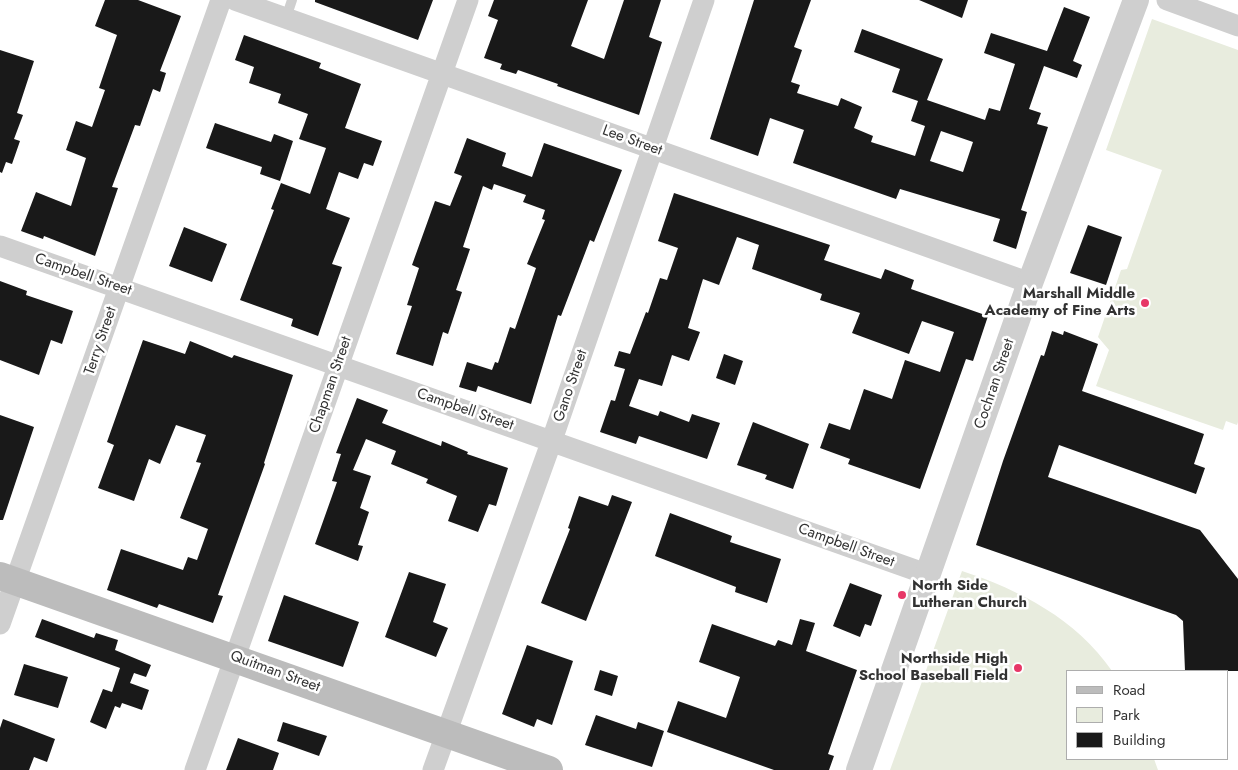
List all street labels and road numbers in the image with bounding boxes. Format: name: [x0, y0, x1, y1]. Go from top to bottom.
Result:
street label: Lee Street: [600, 122, 664, 160]
street label: Campbell Street: [32, 250, 134, 300]
street label: Terry Street: [81, 305, 121, 377]
street label: Chapman Street: [306, 334, 356, 436]
street label: Cochran Street: [971, 337, 1019, 431]
street label: Gano Street: [550, 348, 592, 424]
street label: Campbell Street: [414, 385, 516, 435]
street label: Campbell Street: [795, 520, 897, 572]
street label: Quitman Street: [228, 647, 322, 697]

